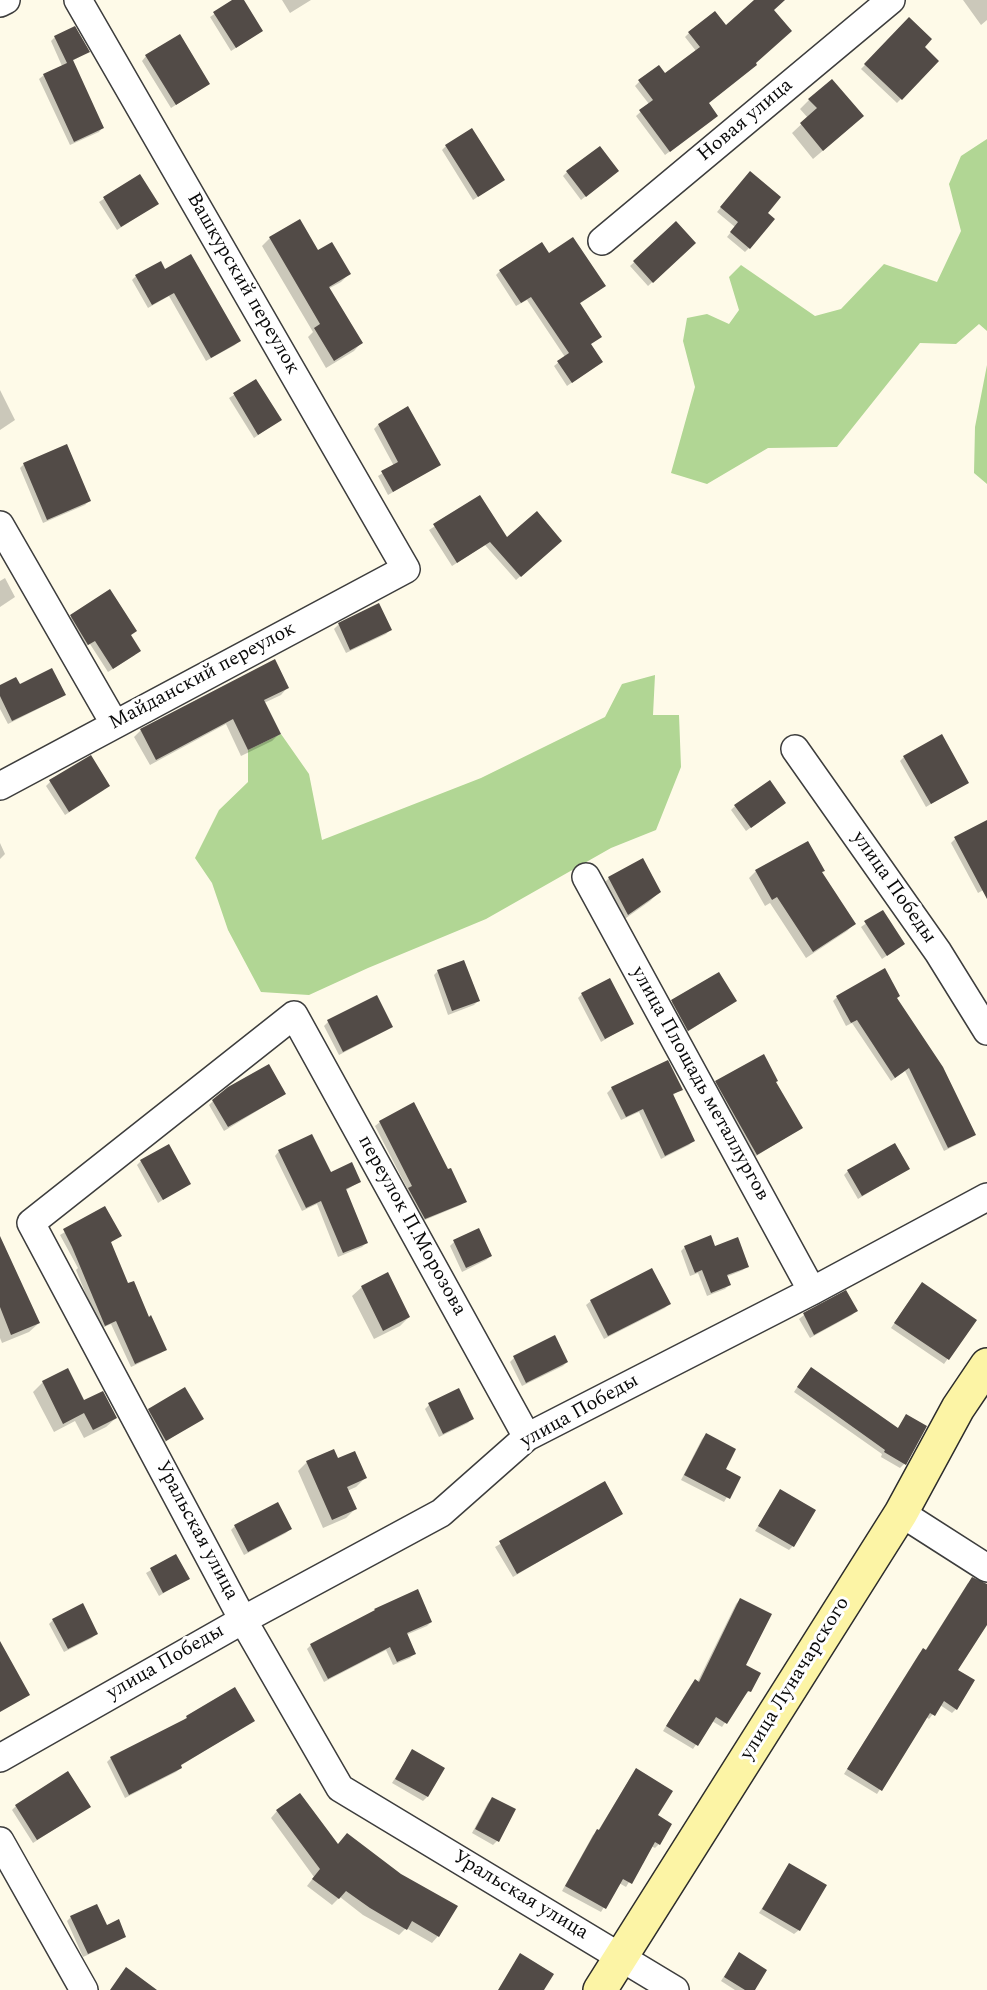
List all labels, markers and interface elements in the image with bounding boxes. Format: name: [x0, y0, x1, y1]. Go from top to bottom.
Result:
street label: Новая улица: [693, 74, 799, 168]
street label: Вашкурский переулок: [180, 189, 304, 379]
street label: Майданский переулок: [106, 618, 300, 736]
street label: улица Победы: [845, 827, 941, 949]
street label: улица Площадь металлургов: [625, 963, 773, 1205]
street label: переулок П.Морозова: [351, 1132, 471, 1320]
street label: улица Победы: [517, 1370, 643, 1454]
street label: Уральская улица: [149, 1457, 243, 1605]
street label: улица Луначарского: [736, 1593, 856, 1765]
street label: улица Победы: [103, 1620, 229, 1706]
street label: Уральская улица: [448, 1846, 592, 1946]

